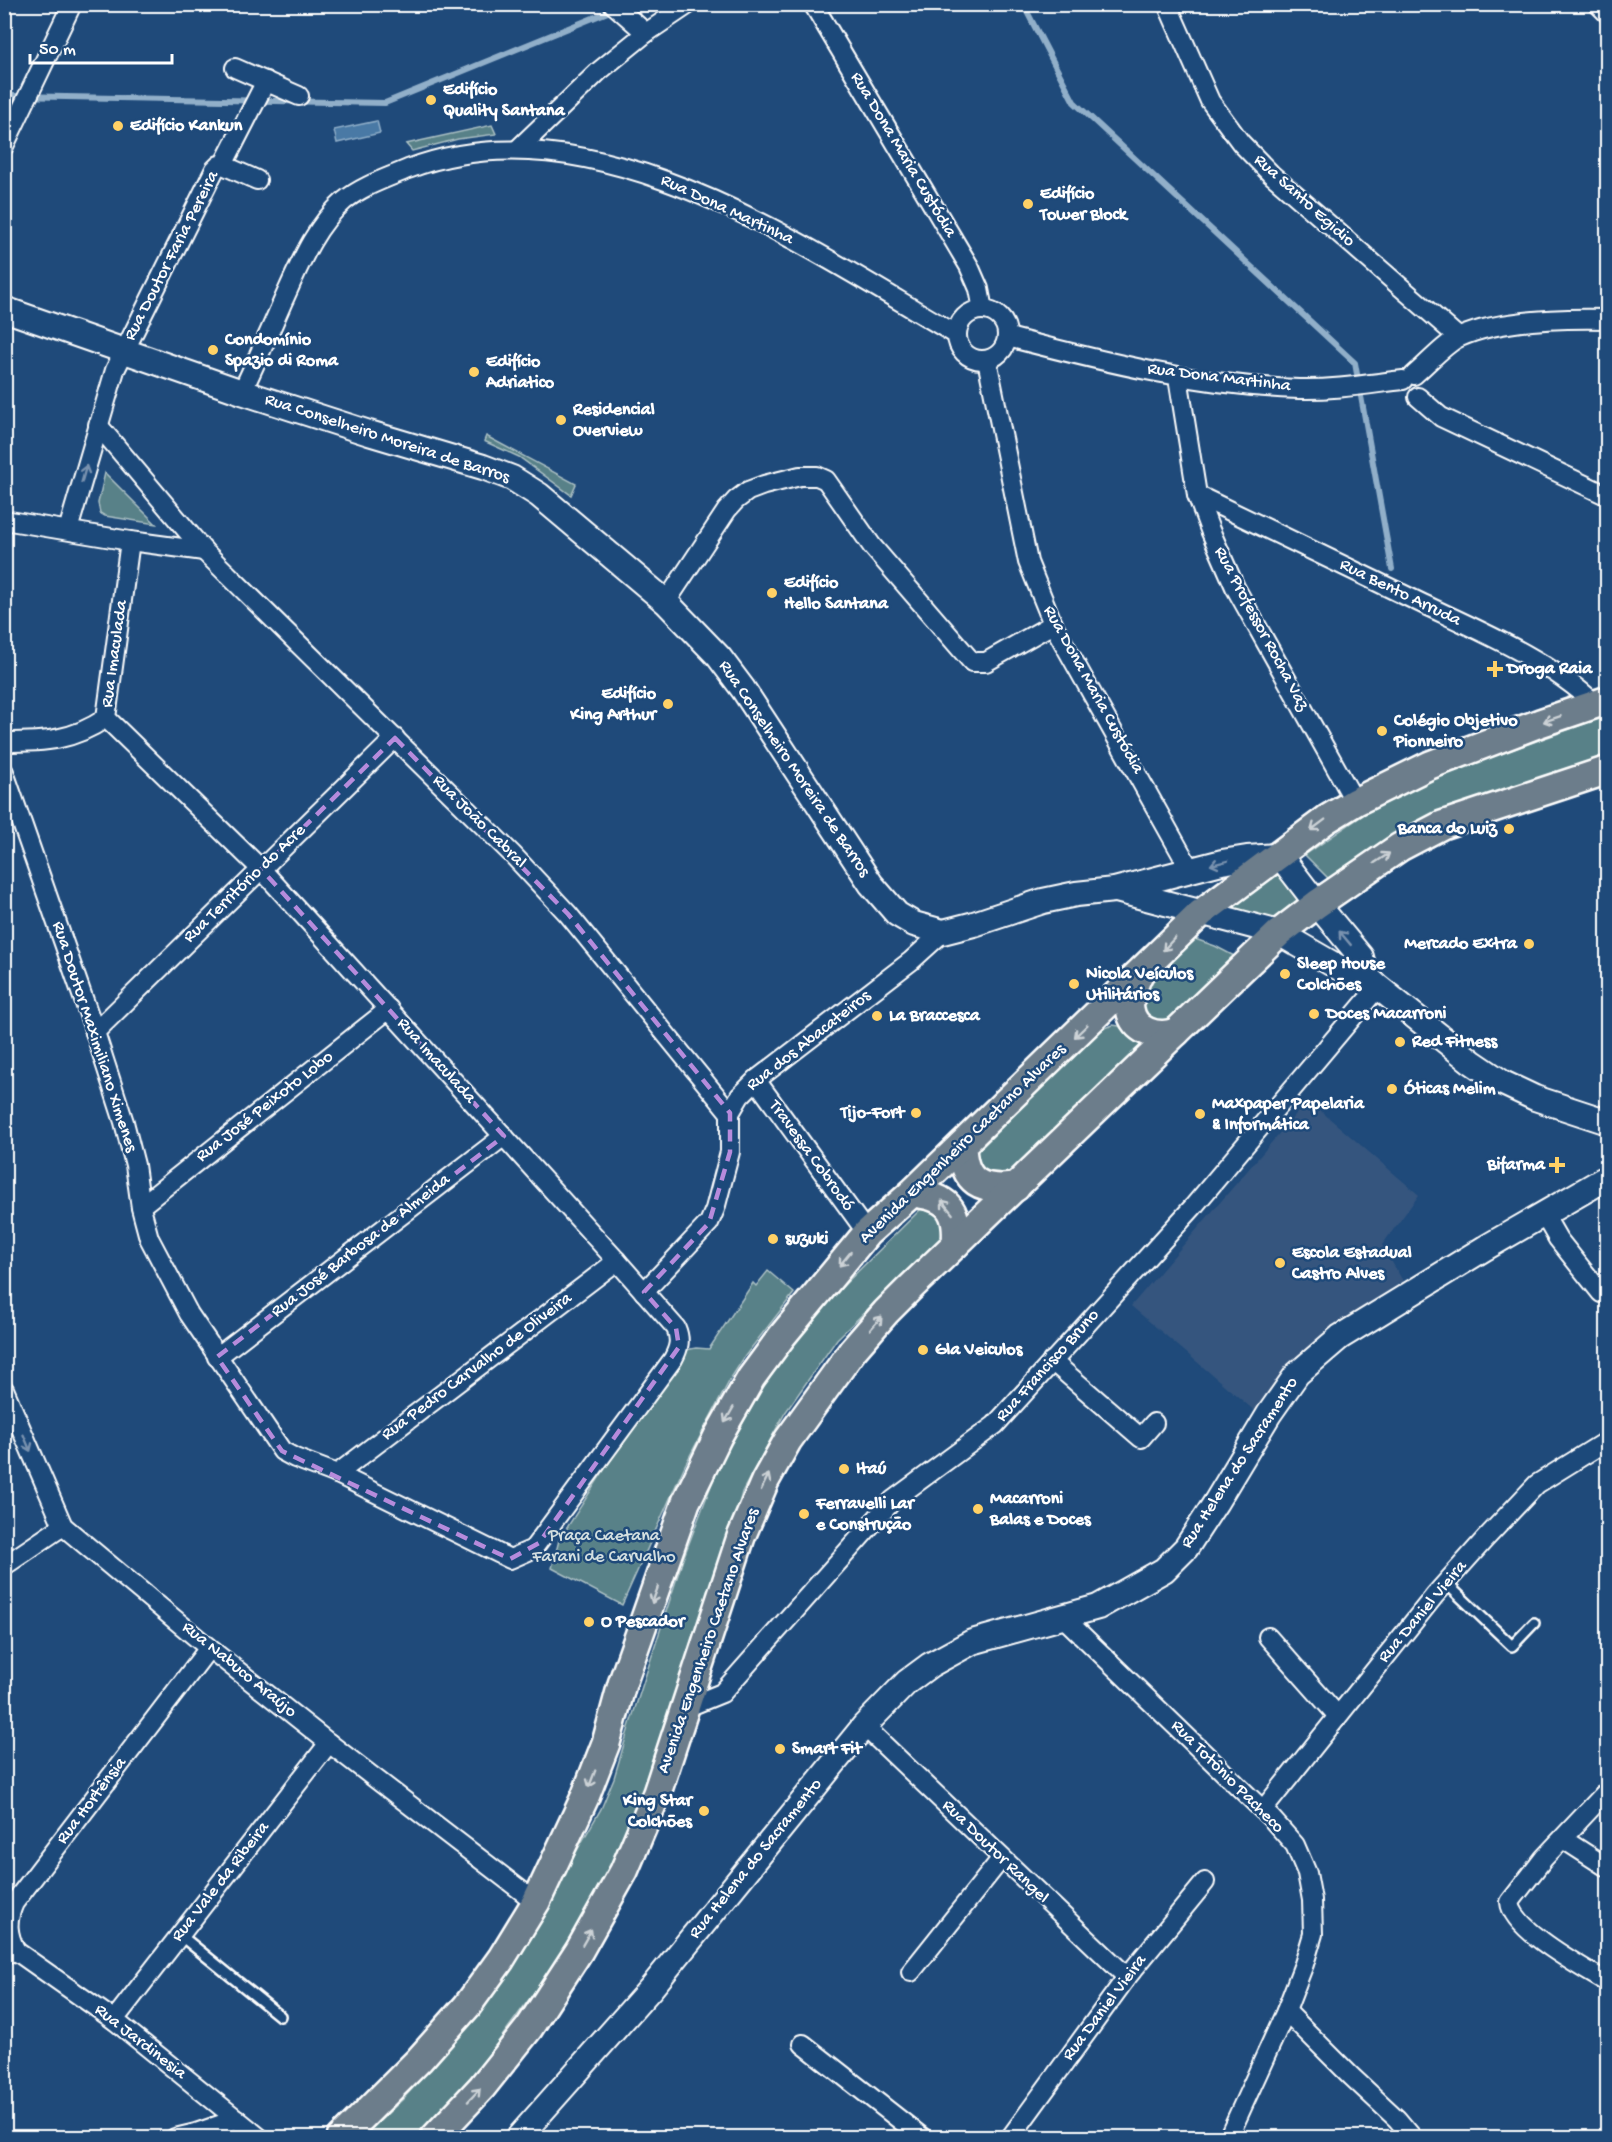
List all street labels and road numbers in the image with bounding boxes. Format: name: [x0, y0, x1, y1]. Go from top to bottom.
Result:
street label: Rua Dona Maria Custódia: [845, 69, 961, 242]
street label: Rua Santo Egidio: [1249, 150, 1359, 252]
street label: Rua Doutor Faria Pereira: [120, 167, 224, 344]
street label: Rua Dona Martinha: [657, 170, 798, 250]
street label: Rua Dona Martinha: [1146, 359, 1293, 397]
street label: Rua Conselheiro Moreira de Barros: [262, 389, 514, 489]
street label: Rua Professor Rocha Vaz: [1209, 543, 1314, 715]
street label: Rua Bento Arruda: [1336, 555, 1465, 632]
street label: Rua Imaculada: [97, 598, 133, 709]
street label: Rua Dona Maria Custódia: [1038, 602, 1148, 779]
street label: Rua Conselheiro Moreira de Barros: [714, 657, 875, 882]
street label: Rua João Cabral: [428, 771, 530, 873]
street label: Rua Território do Acre: [179, 820, 311, 948]
street label: Rua Doutor Maximiliano Ximenes: [47, 919, 142, 1156]
street label: Rua dos Abacateiros: [743, 985, 876, 1096]
street label: Rua Imaculada: [392, 1014, 481, 1109]
street label: Avenida Engenheiro Caetano Alvares: [855, 1039, 1072, 1249]
street label: Rua José Peixoto Lobo: [192, 1047, 338, 1167]
street label: Travessa Cobrodó: [763, 1096, 858, 1216]
street label: Rua José Barbosa de Almeida: [267, 1169, 456, 1323]
street label: Rua Pedro Carvalho de Oliveira: [377, 1288, 577, 1446]
street label: Rua Francisco Bruno: [992, 1305, 1104, 1427]
street label: Rua Helena do Sacramento: [1177, 1373, 1303, 1553]
street label: Avenida Engenheiro Caetano Alvares: [654, 1504, 765, 1776]
street label: Rua Daniel Vieira: [1374, 1556, 1473, 1668]
street label: Rua Nabuco Araújo: [177, 1617, 301, 1723]
street label: Rua Totônio Pacheco: [1166, 1716, 1288, 1838]
street label: Rua Hortênsia: [52, 1752, 132, 1849]
street label: Rua Helena do Sacramento: [685, 1775, 827, 1943]
street label: Rua Doutor Rangel: [937, 1796, 1053, 1908]
street label: Rua Vale da Ribeira: [168, 1817, 275, 1946]
street label: Rua Daniel Vieira: [1058, 1950, 1152, 2065]
street label: Rua Jardinesia: [90, 2000, 191, 2085]

